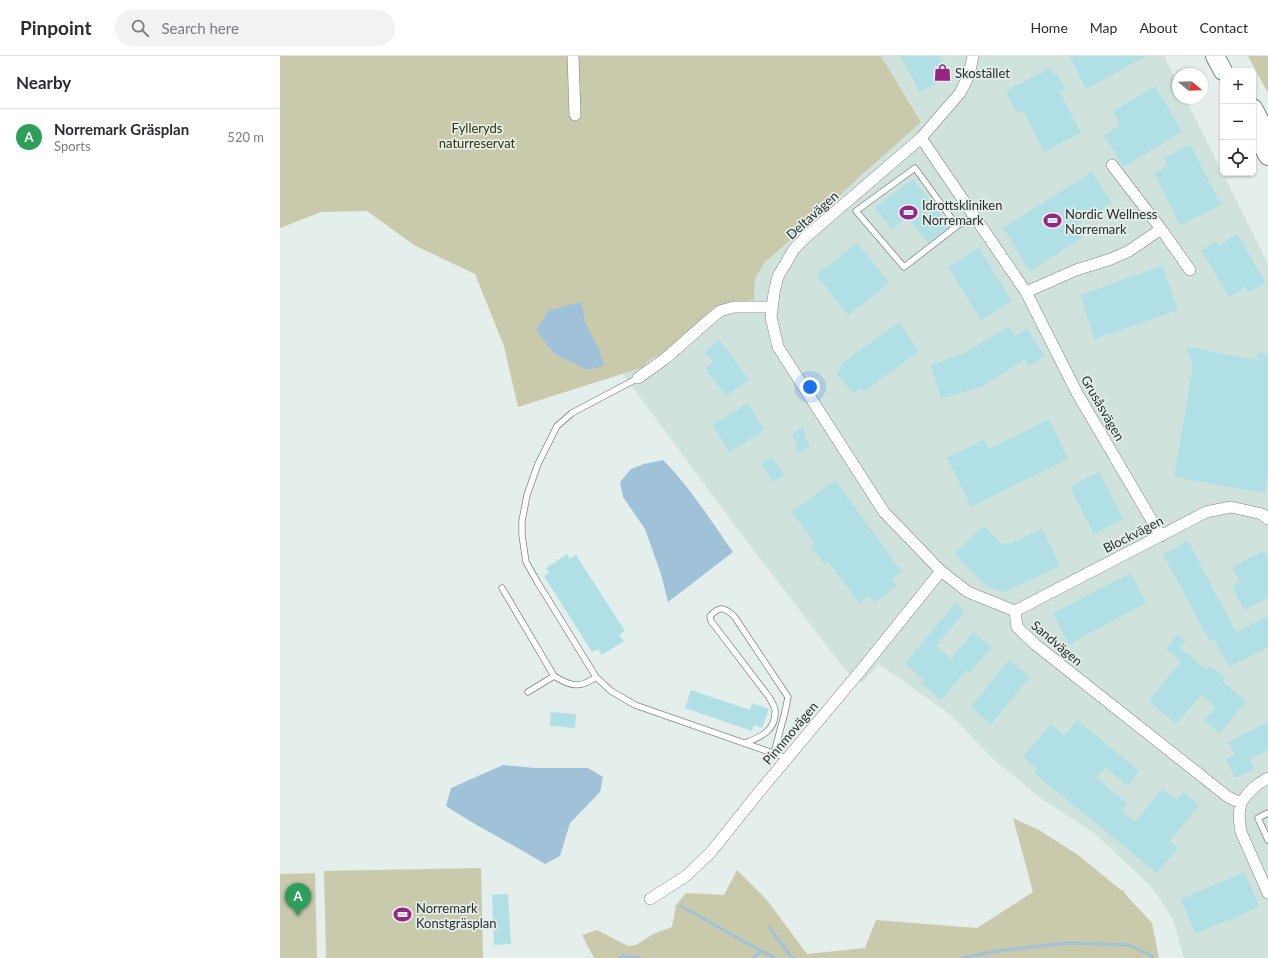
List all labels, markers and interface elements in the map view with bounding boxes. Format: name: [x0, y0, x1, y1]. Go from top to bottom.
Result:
search box: [115, 10, 395, 46]
text: Pinpoint: [20, 16, 91, 39]
icon: search: [129, 17, 151, 39]
text: Search here: [161, 19, 239, 37]
text: Home: [1030, 19, 1068, 36]
text: Map: [1090, 19, 1117, 36]
text: About: [1139, 19, 1177, 36]
text: Contact: [1199, 19, 1248, 36]
shop icon: Skostället: [932, 63, 952, 83]
place label: Skostället: [955, 65, 1010, 81]
north arrow: [1172, 68, 1208, 104]
map controls: [1220, 68, 1256, 176]
button: +: [1220, 68, 1256, 104]
text: Nearby: [16, 72, 71, 93]
button: −: [1220, 104, 1256, 140]
text: Norremark Gräsplan: [54, 120, 189, 138]
park label: Fylleryds naturreservat: [439, 120, 516, 151]
text: A: [24, 129, 34, 145]
text: 520 m: [227, 129, 264, 145]
text: Sports: [54, 138, 91, 154]
button: locate: [1220, 140, 1256, 176]
street label: Deltavägen: [783, 187, 841, 243]
place label: Idrottskliniken Norremark: [922, 197, 1002, 228]
sports icon: Idrottskliniken Norremark: [899, 202, 919, 222]
place label: Nordic Wellness Norremark: [1065, 206, 1158, 237]
sports icon: Nordic Wellness Norremark: [1042, 211, 1062, 231]
street label: Grusåsvägen: [1078, 372, 1128, 444]
your location: [800, 377, 820, 397]
street label: Blockvägen: [1100, 512, 1166, 556]
street label: Sandvägen: [1028, 617, 1086, 669]
street label: Pinnmovägen: [759, 698, 821, 768]
pin: A: [285, 883, 311, 916]
place label: Norremark Konstgräsplan: [416, 900, 497, 931]
sports icon: Norremark Konstgräsplan: [393, 905, 413, 925]

